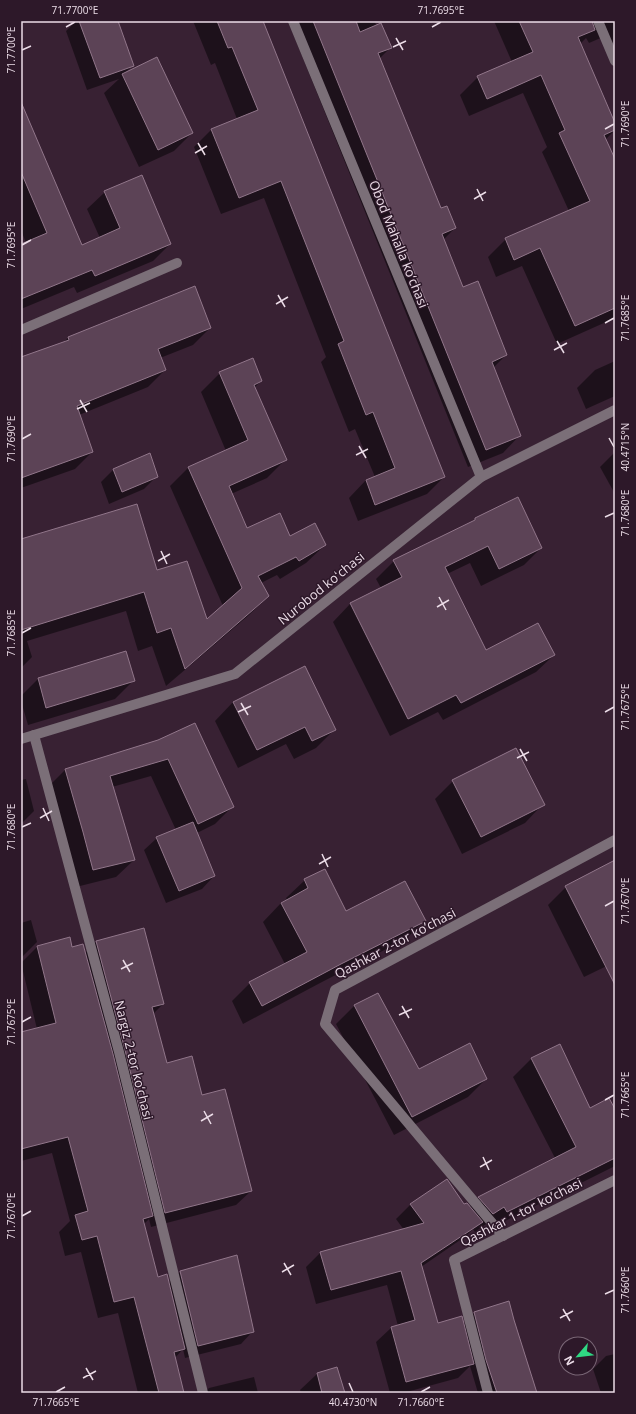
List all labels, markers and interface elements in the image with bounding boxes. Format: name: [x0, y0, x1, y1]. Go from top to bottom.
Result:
text: 71.7700°E: [52, 3, 98, 17]
text: 71.7695°E: [418, 3, 464, 17]
text: 71.7700°E: [4, 27, 18, 73]
text: 71.7690°E: [618, 101, 632, 147]
street label: Obod Mahalla ko‘chasi: [365, 177, 433, 311]
text: 71.7695°E: [4, 222, 18, 268]
text: 71.7685°E: [618, 295, 632, 341]
text: 71.7690°E: [4, 416, 18, 462]
text: 40.4715°N: [618, 423, 632, 471]
text: 71.7680°E: [618, 490, 632, 536]
street label: Nurobod koʻchasi: [274, 548, 368, 628]
text: 71.7685°E: [4, 610, 18, 656]
text: 71.7675°E: [618, 684, 632, 730]
text: 71.7680°E: [4, 804, 18, 850]
text: 71.7670°E: [618, 878, 632, 924]
street label: Qashkar 2-tor koʼchasi: [331, 903, 459, 983]
street label: Nargiz 2-tor ko‘chasi: [110, 998, 158, 1122]
text: 71.7675°E: [4, 999, 18, 1045]
text: 71.7665°E: [618, 1072, 632, 1118]
street label: Qashkar 1-tor koʼchasi: [457, 1173, 585, 1251]
text: 71.7670°E: [4, 1193, 18, 1239]
text: 71.7660°E: [618, 1267, 632, 1313]
north arrow: [558, 1336, 598, 1376]
text: N: [560, 1353, 577, 1368]
text: 71.7665°E: [33, 1395, 79, 1409]
text: 40.4730°N: [329, 1395, 377, 1409]
text: 71.7660°E: [398, 1395, 444, 1409]

